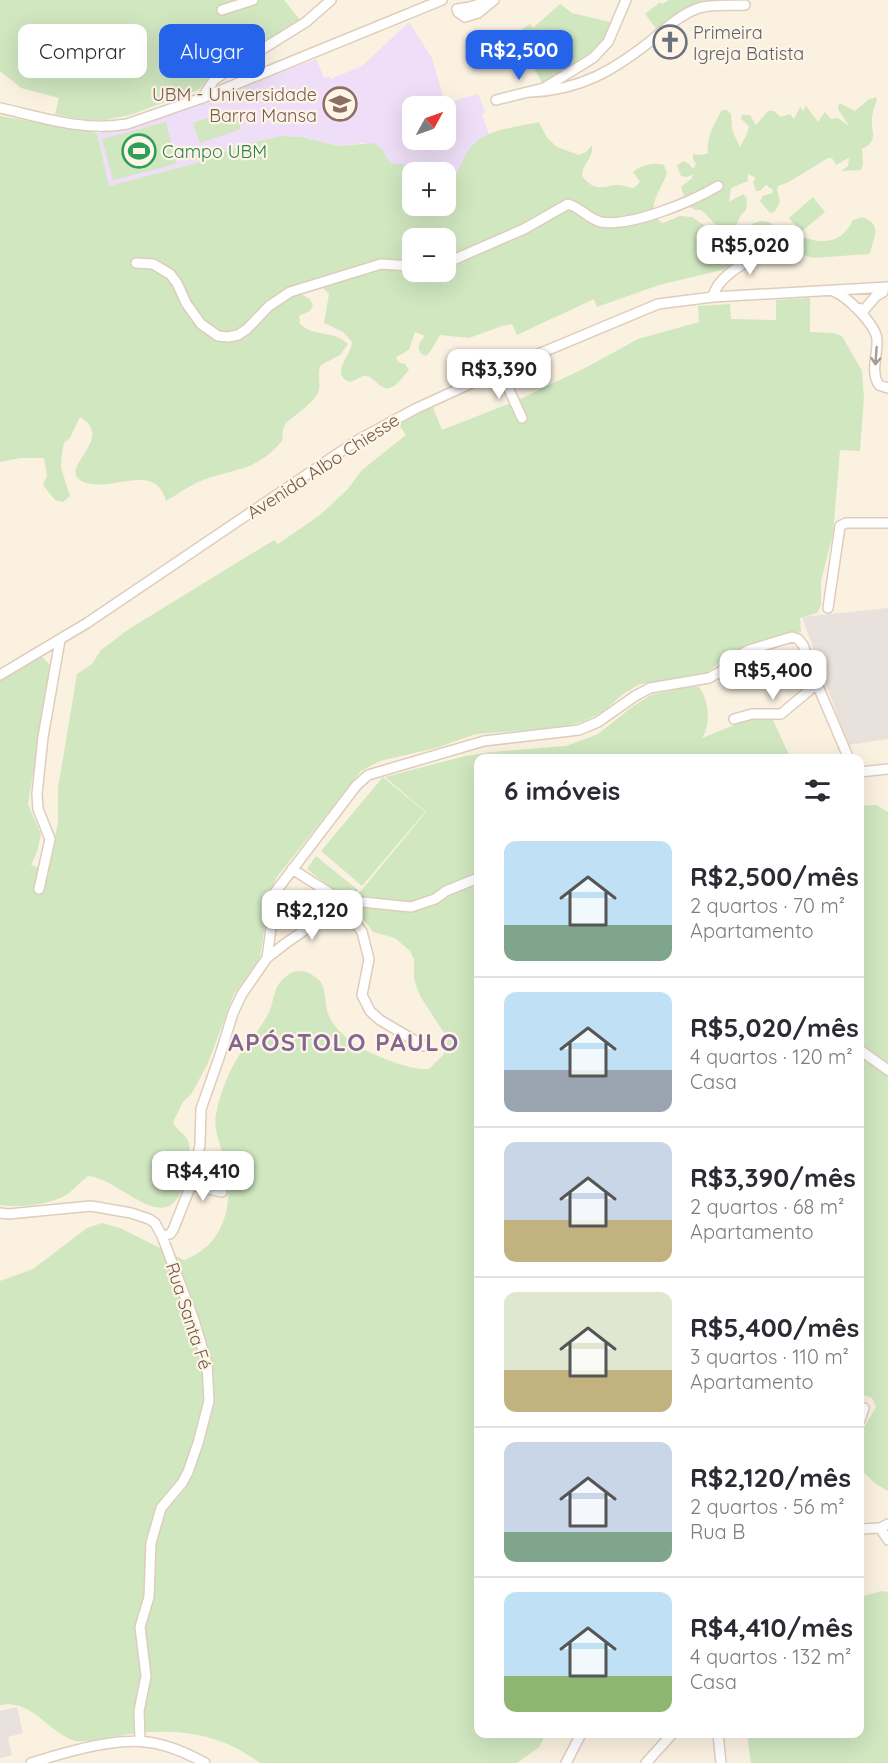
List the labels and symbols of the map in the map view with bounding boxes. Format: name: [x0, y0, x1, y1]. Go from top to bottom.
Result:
place label: Primeira Igreja Batista: [693, 21, 804, 65]
church icon: Primeira Igreja Batista: [652, 24, 688, 60]
pin: R$2,500: [464, 30, 574, 81]
place label: UBM - Universidade Barra Mansa: [152, 83, 317, 127]
school or university icon: UBM - Universidade Barra Mansa: [322, 86, 358, 122]
north arrow: [402, 96, 456, 150]
sports icon: Campo UBM: [121, 133, 157, 169]
place label: Campo UBM: [162, 140, 267, 163]
pin: R$5,020: [695, 225, 805, 276]
one-way arrow: [870, 345, 881, 365]
pin: R$3,390: [444, 349, 554, 400]
street label: Avenida Albo Chiesse: [242, 408, 404, 524]
pin: R$5,400: [718, 650, 828, 701]
pin: R$2,120: [257, 890, 367, 941]
district label: APÓSTOLO PAULO: [228, 1027, 460, 1057]
pin: R$4,410: [148, 1151, 258, 1202]
street label: Rua Santa Fé: [161, 1259, 217, 1373]

